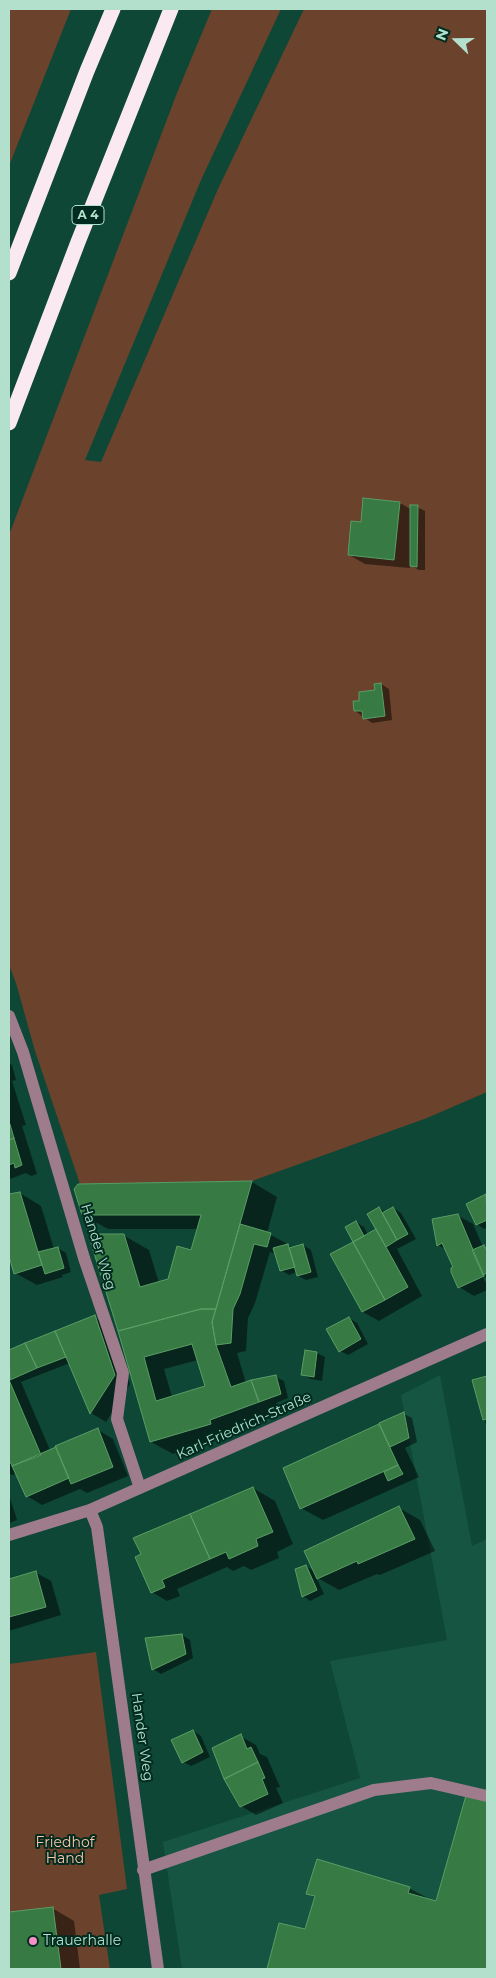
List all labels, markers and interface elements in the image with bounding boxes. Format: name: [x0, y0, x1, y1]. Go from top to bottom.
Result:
north arrow: [431, 15, 481, 65]
text: N: [432, 26, 453, 43]
road number: A 4: [72, 206, 104, 224]
street label: Hander Weg: [77, 1202, 119, 1292]
street label: Karl-Friedrich-Straße: [174, 1389, 314, 1463]
street label: Hander Weg: [127, 1692, 157, 1782]
park label: Friedhof Hand: [36, 1835, 94, 1868]
place label: Trauerhalle: [43, 1933, 121, 1949]
marker: Trauerhalle: [27, 1935, 39, 1947]

